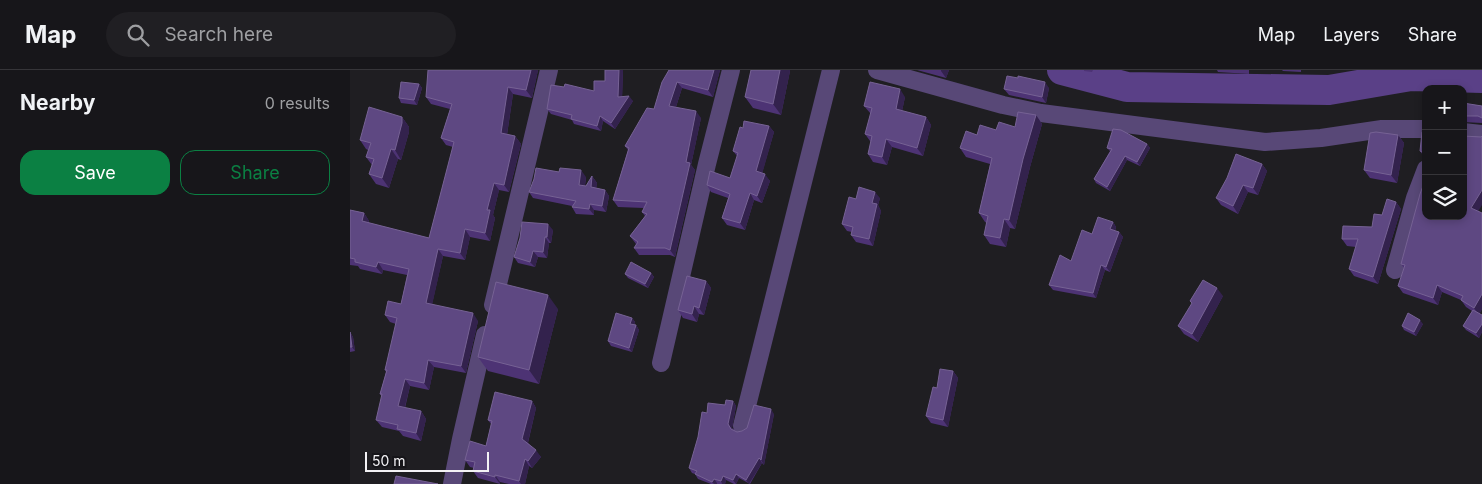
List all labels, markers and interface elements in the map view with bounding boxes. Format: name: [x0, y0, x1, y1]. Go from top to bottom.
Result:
search box: [106, 12, 456, 57]
text: Map: [25, 20, 76, 49]
icon: search: [124, 21, 152, 49]
text: Search here: [164, 23, 273, 46]
text: Map: [1258, 24, 1295, 45]
text: Layers: [1323, 24, 1380, 45]
text: Share: [1408, 24, 1457, 45]
map controls: [1422, 85, 1467, 220]
button: +: [1422, 85, 1467, 130]
text: Nearby: [20, 90, 95, 115]
text: 0 results: [265, 93, 330, 113]
button: −: [1422, 130, 1467, 175]
button: Save: [20, 150, 170, 195]
button: Share: [180, 150, 330, 195]
button: layers: [1422, 175, 1467, 220]
scale bar: [365, 449, 489, 472]
text: 50 m: [372, 452, 406, 469]

